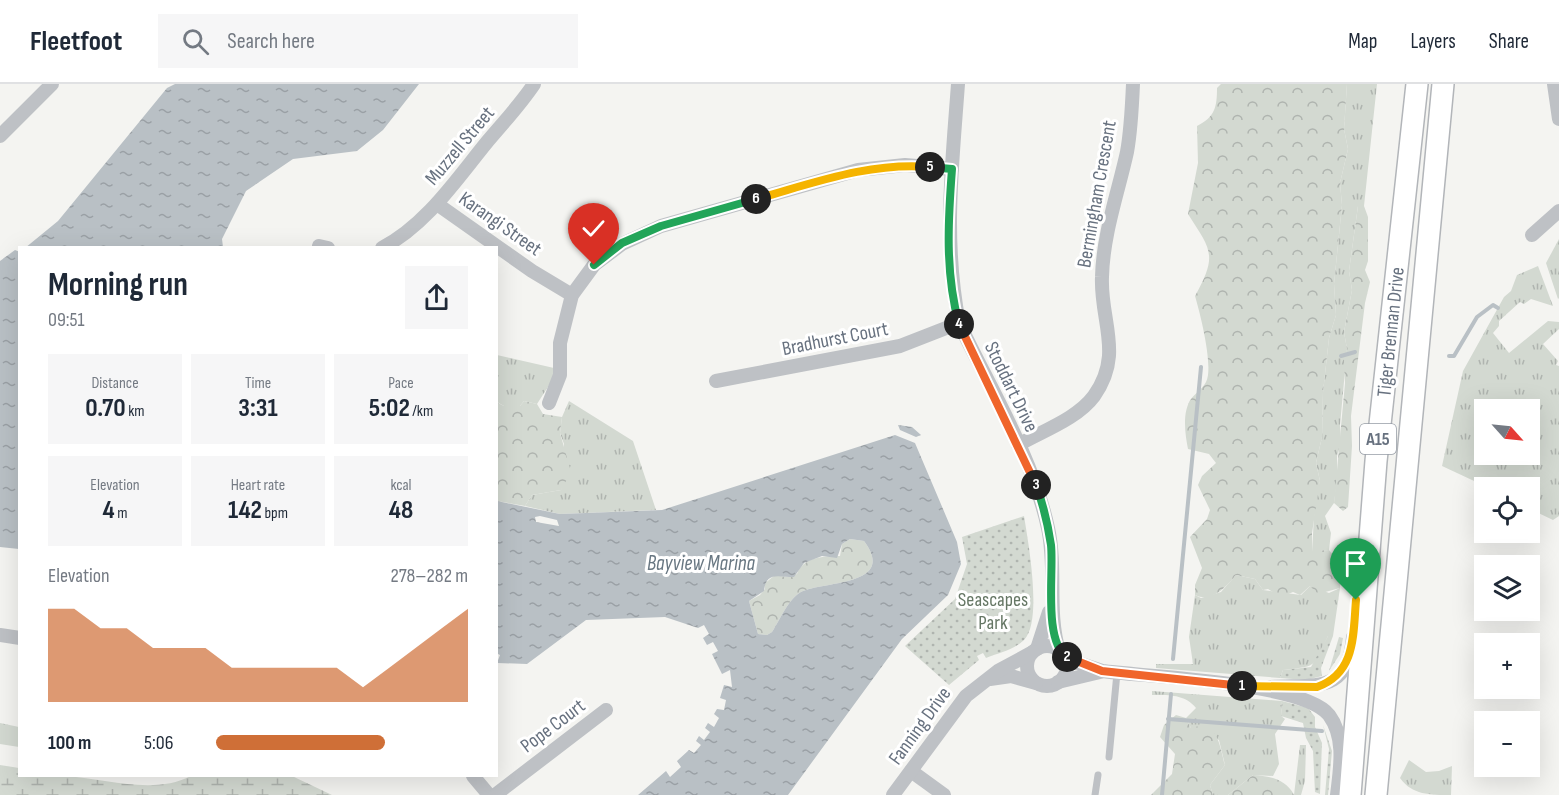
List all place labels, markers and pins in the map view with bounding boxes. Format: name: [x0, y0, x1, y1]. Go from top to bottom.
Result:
pin: 5: [915, 152, 945, 182]
pin: 6: [741, 184, 771, 214]
pin: [568, 203, 619, 265]
pin: 4: [944, 309, 974, 339]
pin: 3: [1021, 470, 1051, 500]
pin: [1330, 538, 1381, 600]
pin: 2: [1052, 642, 1082, 672]
pin: 1: [1227, 671, 1257, 701]

